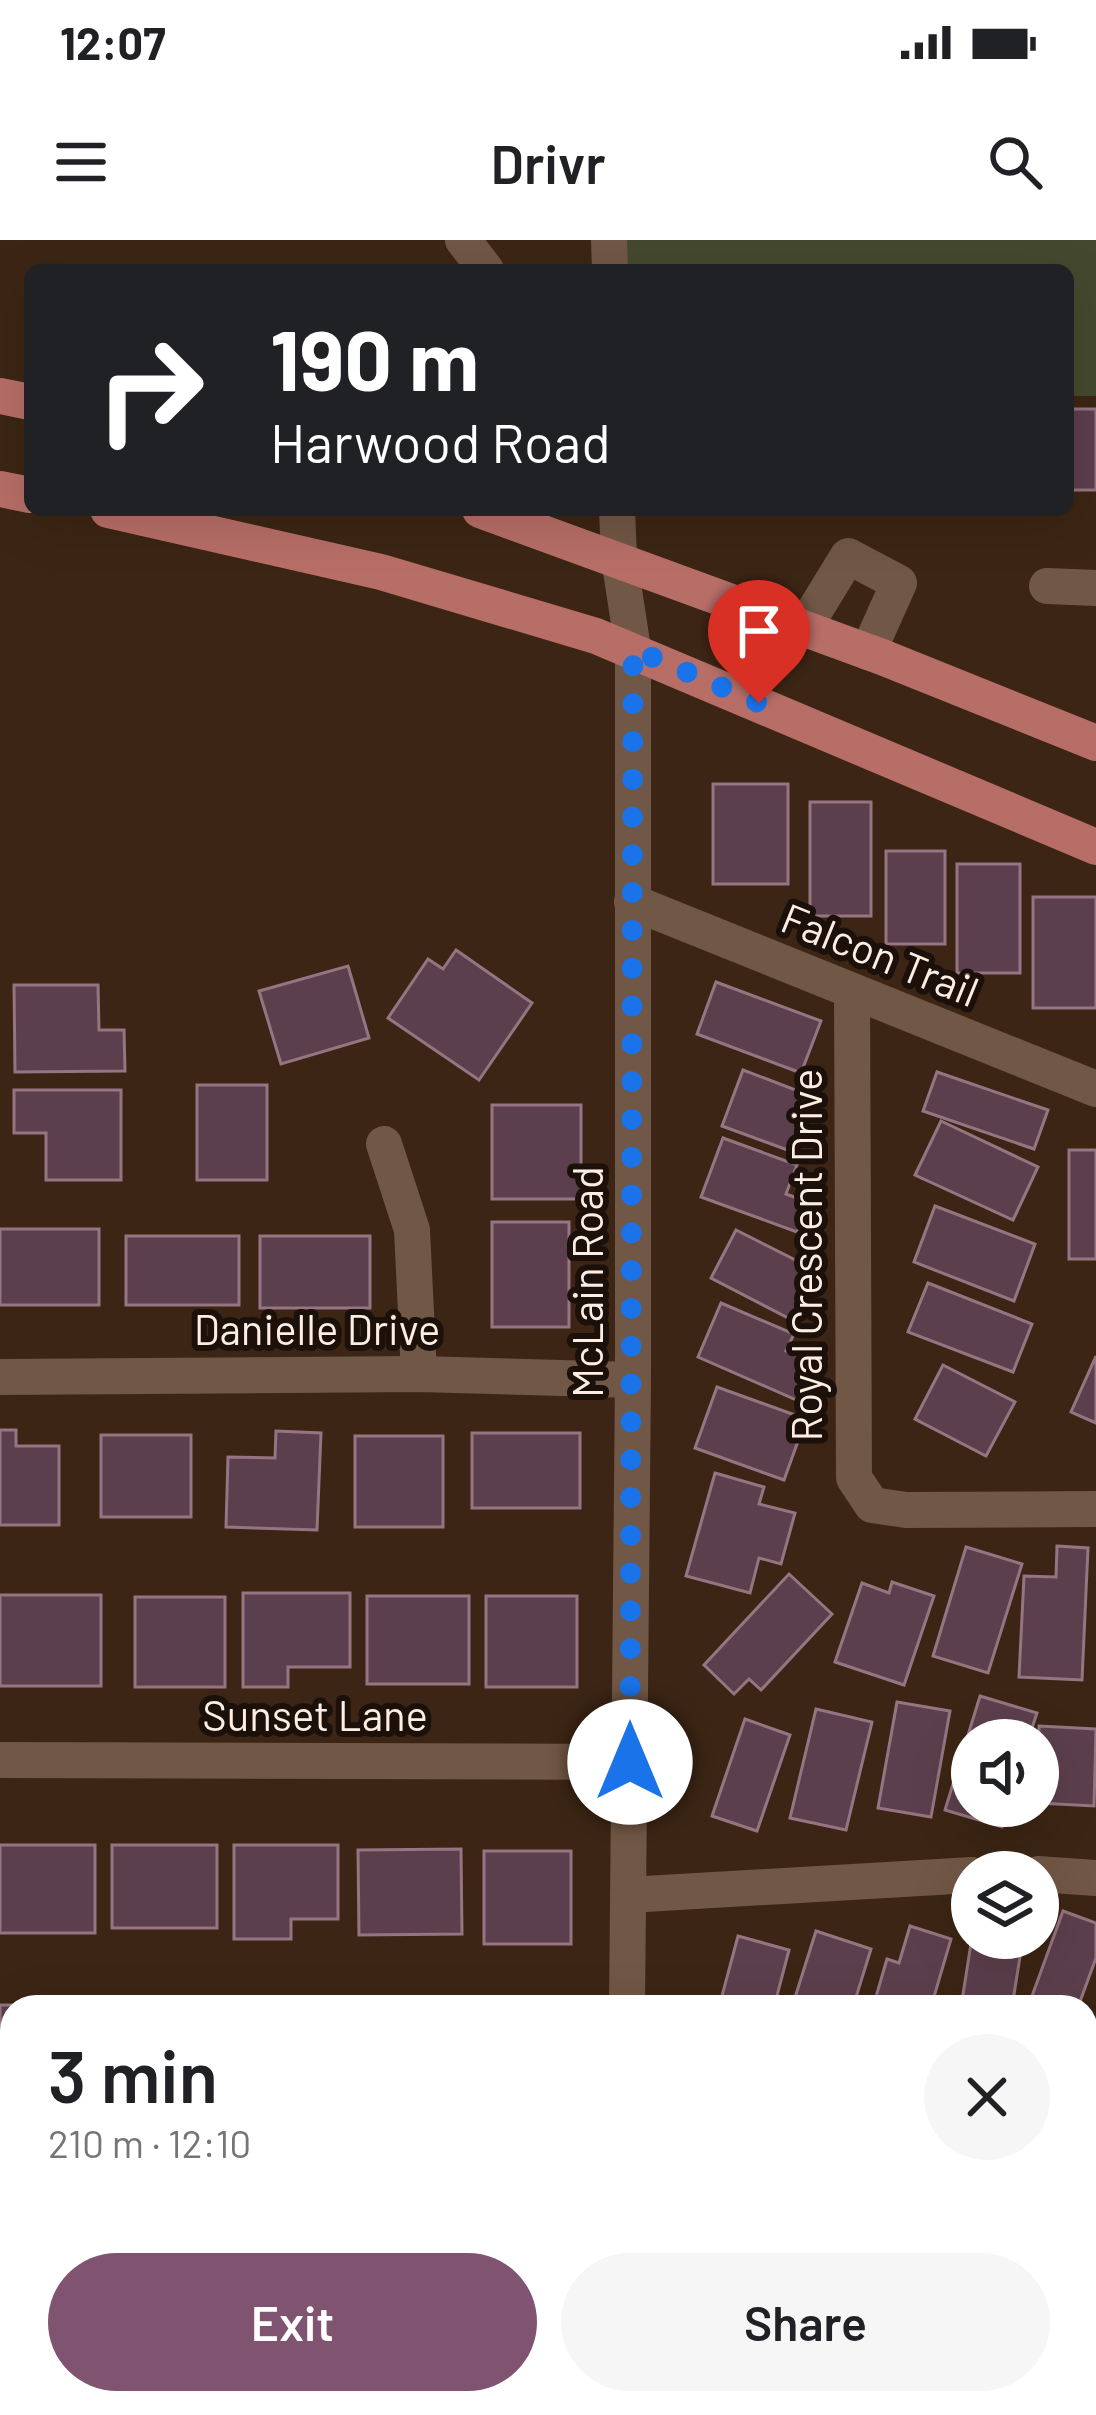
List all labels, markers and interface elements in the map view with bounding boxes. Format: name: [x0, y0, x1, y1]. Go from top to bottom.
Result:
text: 12:07: [60, 15, 165, 69]
icon: menu: [48, 129, 114, 195]
icon: search: [982, 129, 1048, 195]
text: Drivr: [491, 130, 605, 195]
text: 190 m: [270, 307, 479, 408]
icon: right: [72, 312, 228, 468]
text: Harwood Road: [270, 409, 611, 474]
pin: [708, 580, 810, 703]
icon: arrive: [726, 598, 792, 664]
street label: Falcon Trail: [775, 891, 987, 1015]
street label: Royal Crescent Drive: [780, 1069, 831, 1441]
street label: McLain Road: [561, 1166, 611, 1398]
street label: Danielle Drive: [194, 1303, 440, 1353]
street label: Sunset Lane: [202, 1689, 428, 1739]
position arrow: [567, 1699, 693, 1825]
map controls: [951, 1719, 1059, 1959]
button: sound: [951, 1719, 1059, 1827]
button: layers: [951, 1851, 1059, 1959]
text: 3 min: [48, 2031, 218, 2117]
button: close: [924, 2034, 1050, 2160]
text: 210 m · 12:10: [48, 2119, 251, 2166]
button: Exit: [48, 2253, 537, 2391]
button: Share: [561, 2253, 1050, 2391]

